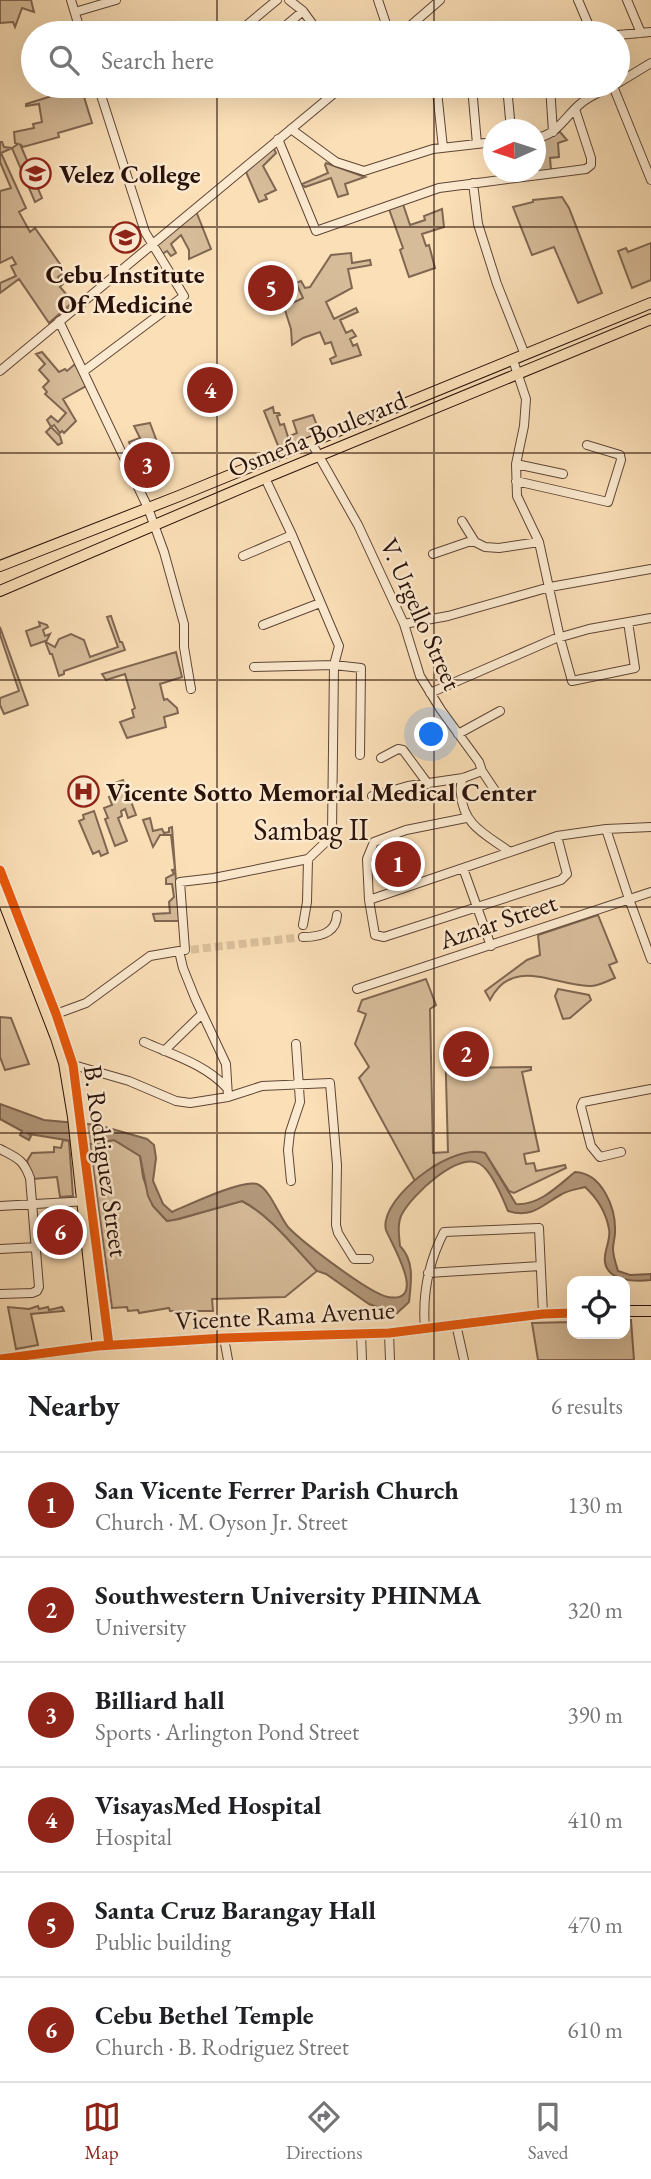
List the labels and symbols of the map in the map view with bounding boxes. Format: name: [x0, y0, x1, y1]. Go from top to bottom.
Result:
north arrow: [483, 119, 546, 182]
school or university icon: Velez College: [19, 157, 53, 191]
place label: Velez College: [59, 157, 201, 191]
school or university icon: Cebu Institute Of Medicine: [108, 221, 142, 255]
place label: Cebu Institute Of Medicine: [45, 257, 205, 321]
pin: 5: [248, 262, 294, 314]
pin: 4: [187, 364, 233, 416]
street label: Osmeña Boulevard: [223, 382, 412, 485]
pin: 3: [124, 439, 170, 491]
street label: V. Urgello Street: [372, 533, 470, 695]
your location: [414, 717, 448, 751]
hospital icon: Vicente Sotto Memorial Medical Center: [66, 775, 100, 809]
place label: Vicente Sotto Memorial Medical Center: [106, 775, 537, 809]
district label: Sambag Ⅱ: [254, 810, 369, 849]
pin: 1: [375, 838, 421, 890]
street label: Aznar Street: [434, 885, 561, 957]
pin: 2: [443, 1028, 489, 1080]
street label: B. Rodriguez Street: [76, 1063, 136, 1259]
pin: 6: [37, 1206, 83, 1258]
street label: Vicente Rama Avenue: [174, 1292, 396, 1338]

